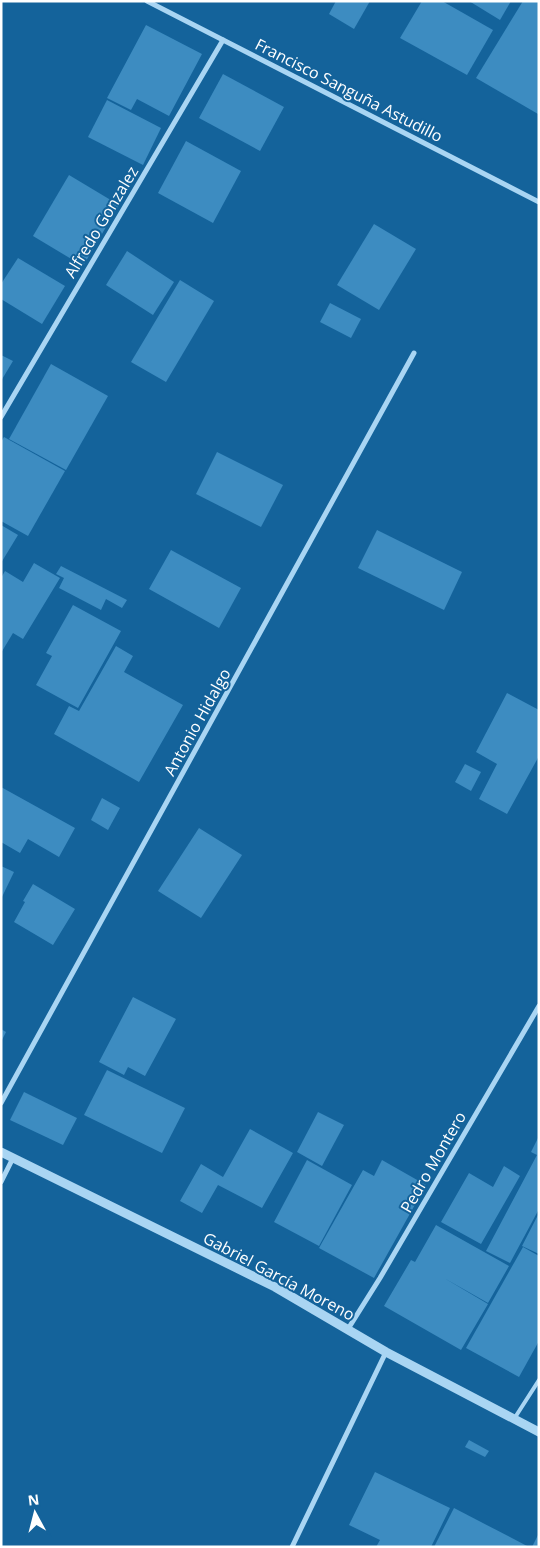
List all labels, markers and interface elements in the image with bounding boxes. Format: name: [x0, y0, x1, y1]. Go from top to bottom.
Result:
street label: Francisco Sanguña Astudillo: [251, 33, 447, 147]
street label: Alfredo Gonzalez: [59, 162, 143, 282]
street label: Antonio Hidalgo: [158, 664, 236, 780]
street label: Pedro Montero: [395, 1107, 471, 1217]
street label: Gabriel García Moreno: [199, 1227, 359, 1325]
north arrow: [10, 1488, 60, 1538]
text: N: [27, 1489, 40, 1510]

